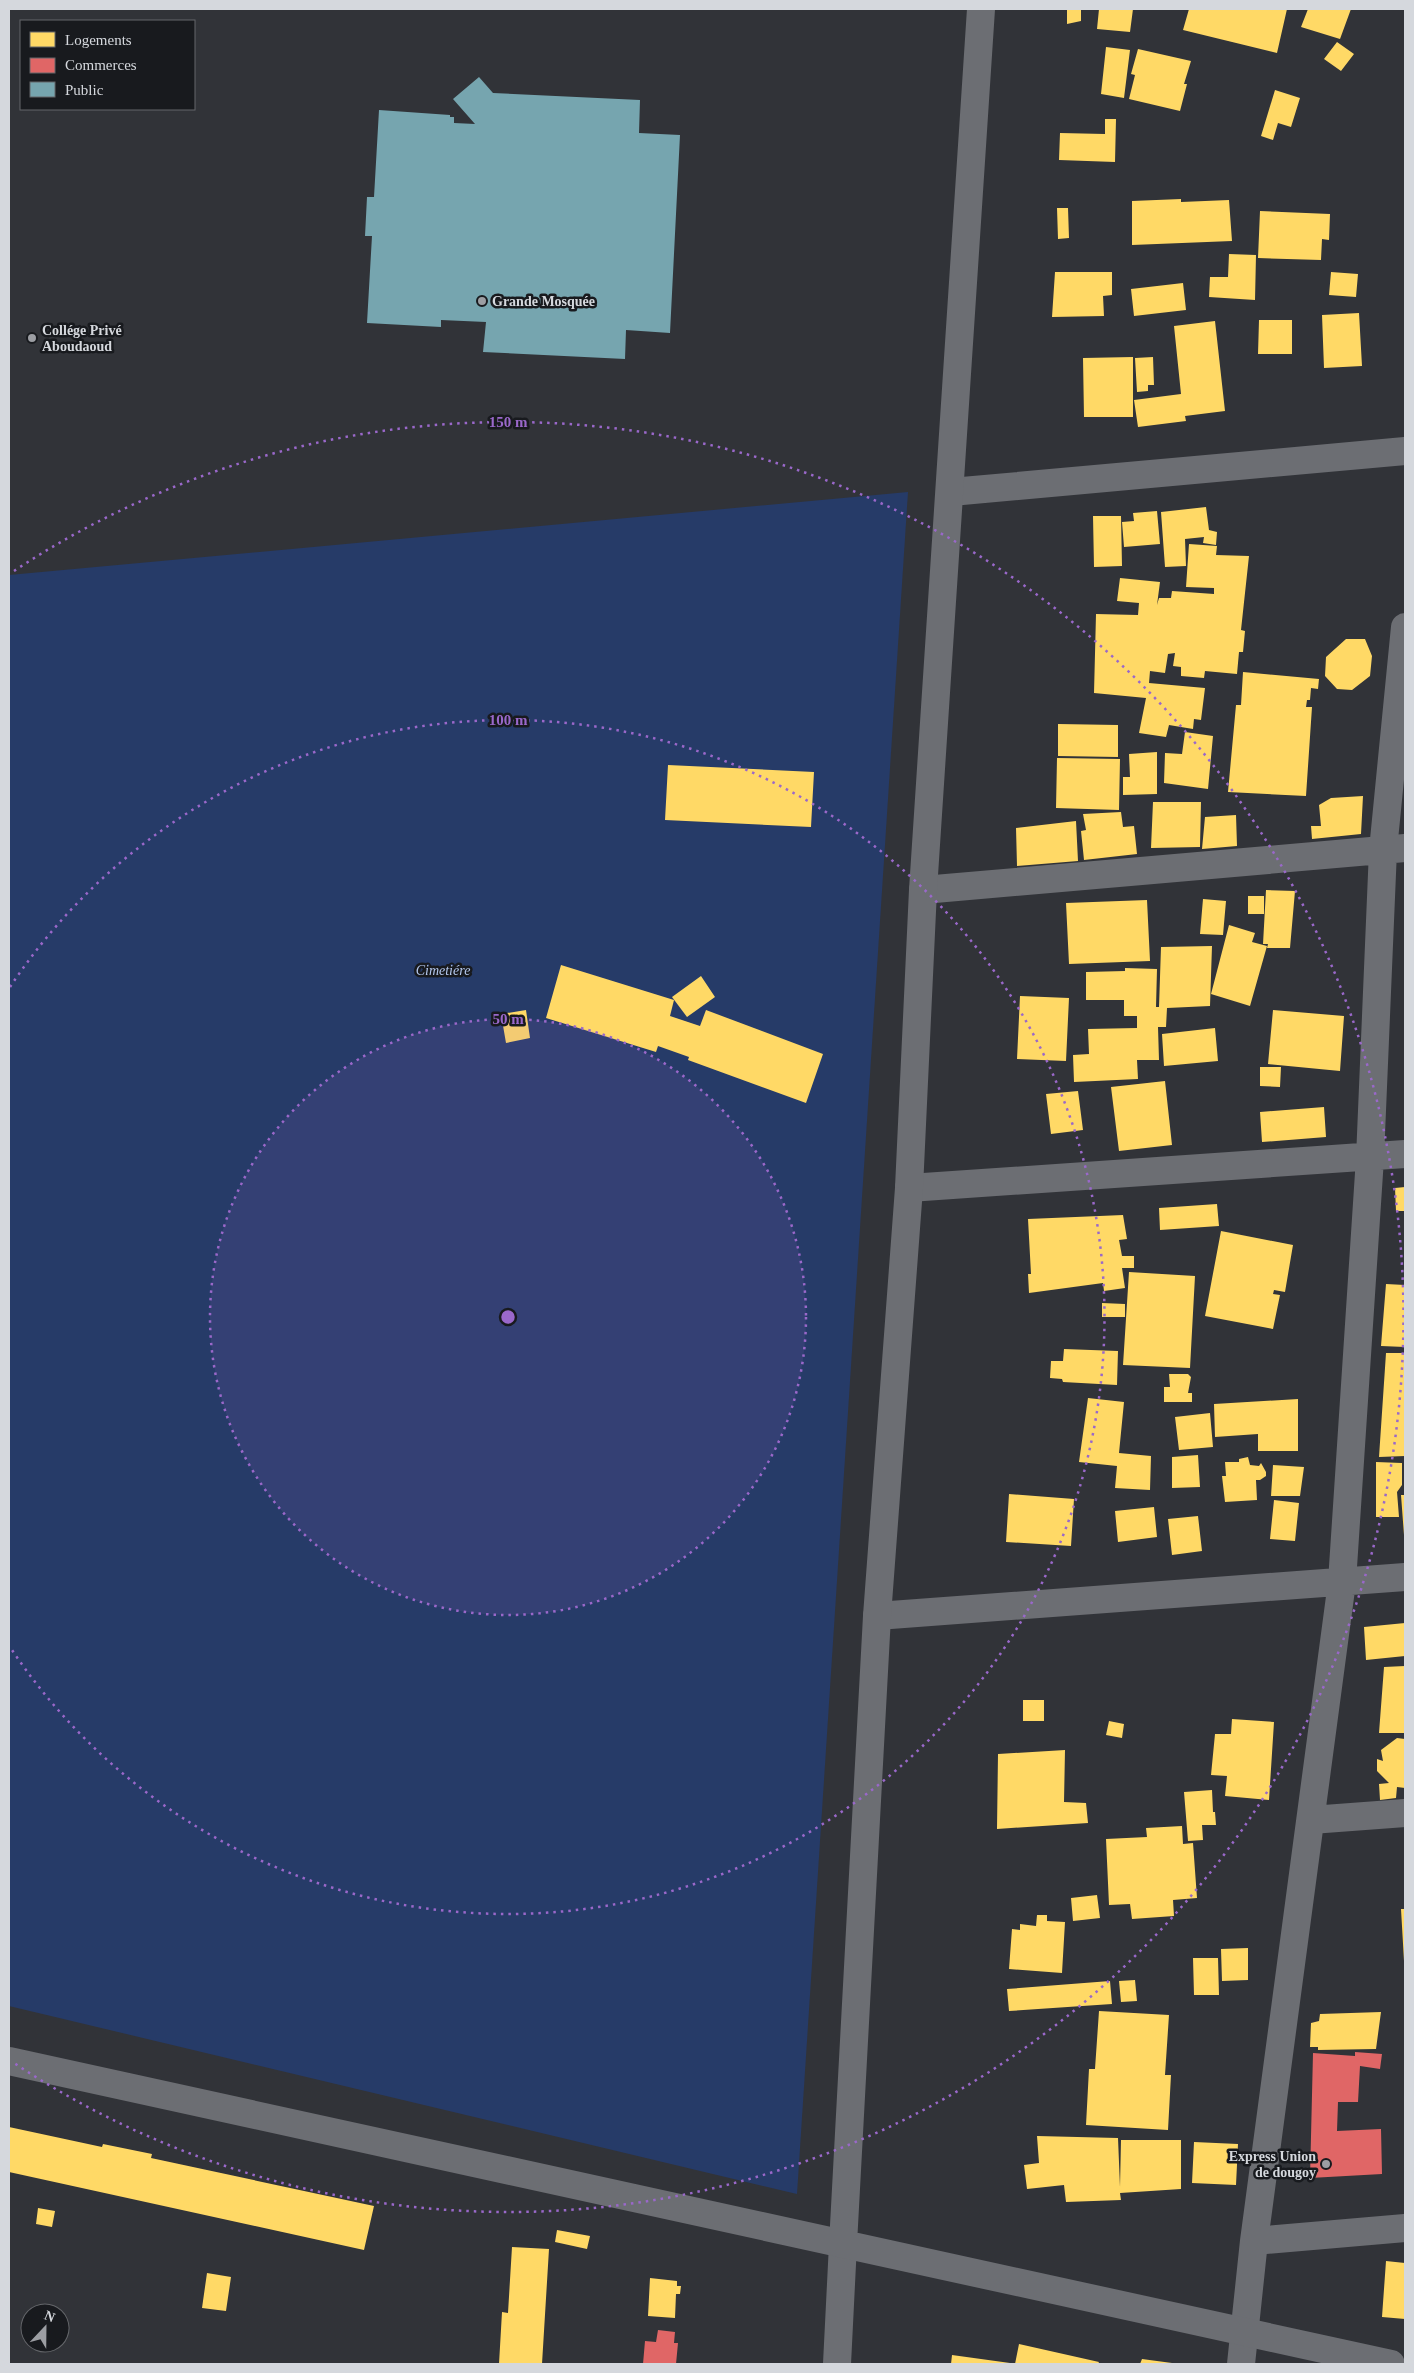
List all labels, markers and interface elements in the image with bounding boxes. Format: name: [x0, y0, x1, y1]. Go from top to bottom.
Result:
legend: [20, 20, 195, 110]
text: Logements: [65, 32, 132, 48]
text: Commerces: [65, 57, 137, 73]
text: Public: [65, 82, 104, 98]
place label: Grande Mosquée: [492, 294, 595, 309]
marker: Grande Mosquée: [476, 295, 488, 307]
place label: Collége Privé Aboudaoud: [42, 323, 122, 354]
marker: Collége Privé Aboudaoud: [26, 332, 38, 344]
text: 150 m: [489, 414, 528, 430]
text: 100 m: [489, 712, 528, 728]
park label: Cimetiére: [416, 963, 470, 978]
text: 50 m: [492, 1011, 524, 1027]
centre of rings: [499, 1308, 517, 1326]
place label: Express Union de dougoy: [1229, 2149, 1316, 2180]
marker: Express Union de dougoy: [1320, 2158, 1332, 2170]
north arrow: [20, 2303, 70, 2353]
text: N: [42, 2308, 57, 2325]

